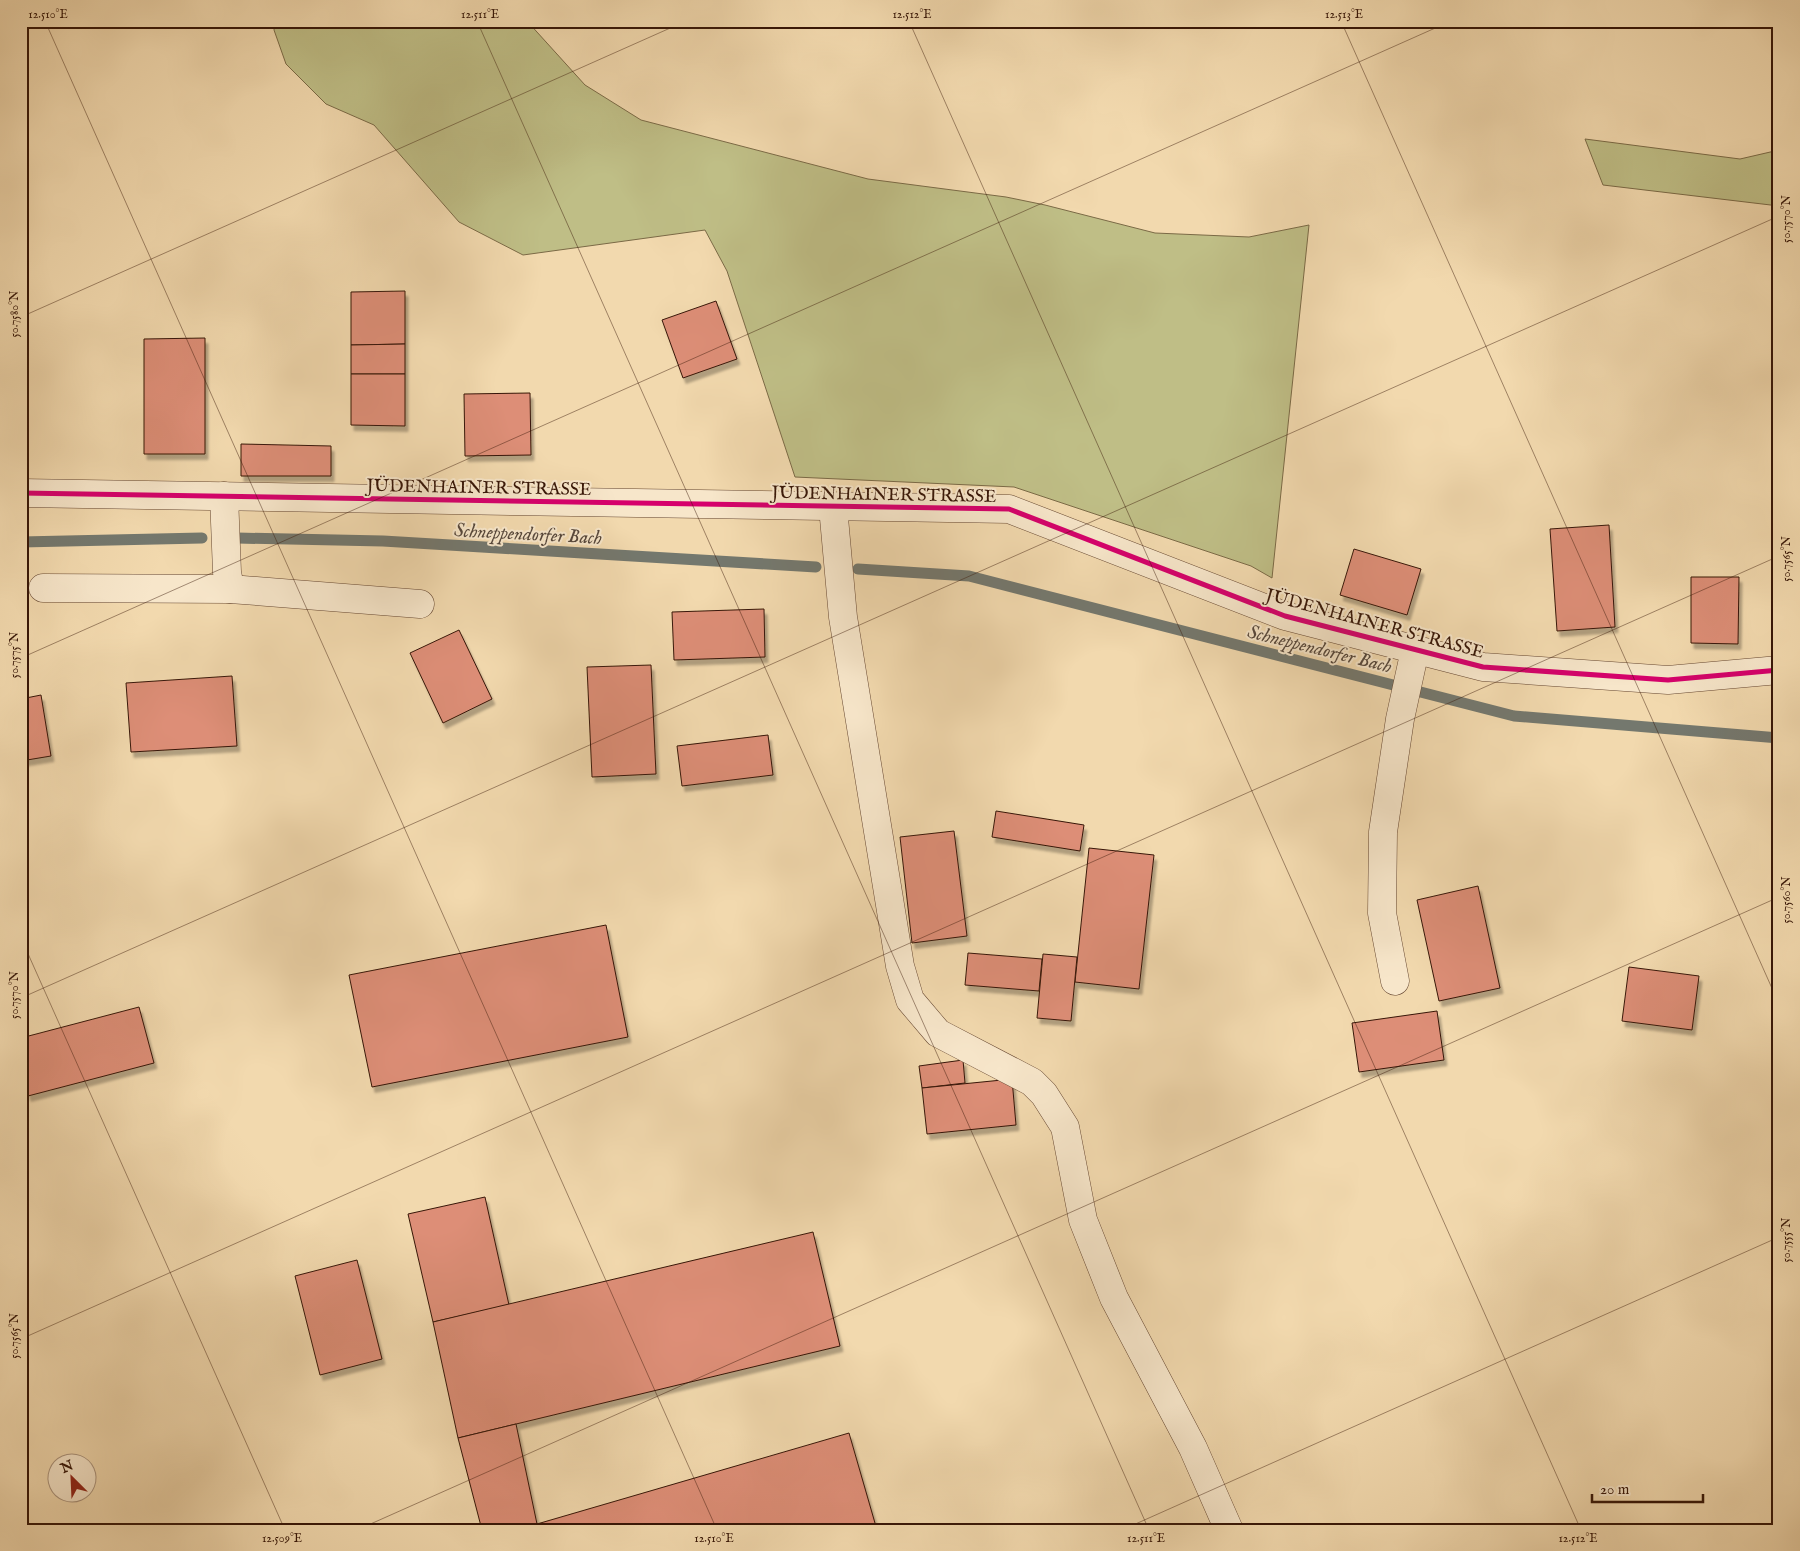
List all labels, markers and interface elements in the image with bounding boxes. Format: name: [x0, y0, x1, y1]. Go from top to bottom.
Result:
text: 12.510°E: [28, 7, 68, 22]
text: 12.511°E: [461, 7, 499, 22]
text: 12.512°E: [892, 7, 932, 22]
text: 12.513°E: [1325, 7, 1363, 22]
text: 50.7570°N: [1779, 194, 1794, 243]
text: 50.7580°N: [7, 290, 22, 337]
street label: JÜDENHAINER STRASSE: [364, 474, 592, 502]
street label: JÜDENHAINER STRASSE: [769, 481, 997, 509]
water label: Schneppendorfer Bach: [453, 519, 602, 551]
text: 50.7565°N: [1779, 536, 1794, 582]
street label: JÜDENHAINER STRASSE: [1261, 583, 1486, 665]
water label: Schneppendorfer Bach: [1245, 620, 1394, 679]
text: 50.7575°N: [7, 631, 22, 678]
text: 50.7560°N: [1779, 876, 1794, 924]
text: 50.7570°N: [7, 970, 22, 1019]
text: 50.7555°N: [1779, 1217, 1794, 1262]
text: 50.7565°N: [7, 1313, 22, 1359]
north arrow: [48, 1454, 98, 1504]
text: N: [57, 1456, 76, 1478]
scale bar: [1592, 1471, 1704, 1503]
text: 20 m: [1600, 1480, 1630, 1499]
text: 12.509°E: [262, 1531, 302, 1546]
text: 12.510°E: [694, 1531, 734, 1546]
text: 12.511°E: [1127, 1531, 1165, 1546]
text: 12.512°E: [1558, 1531, 1598, 1546]

